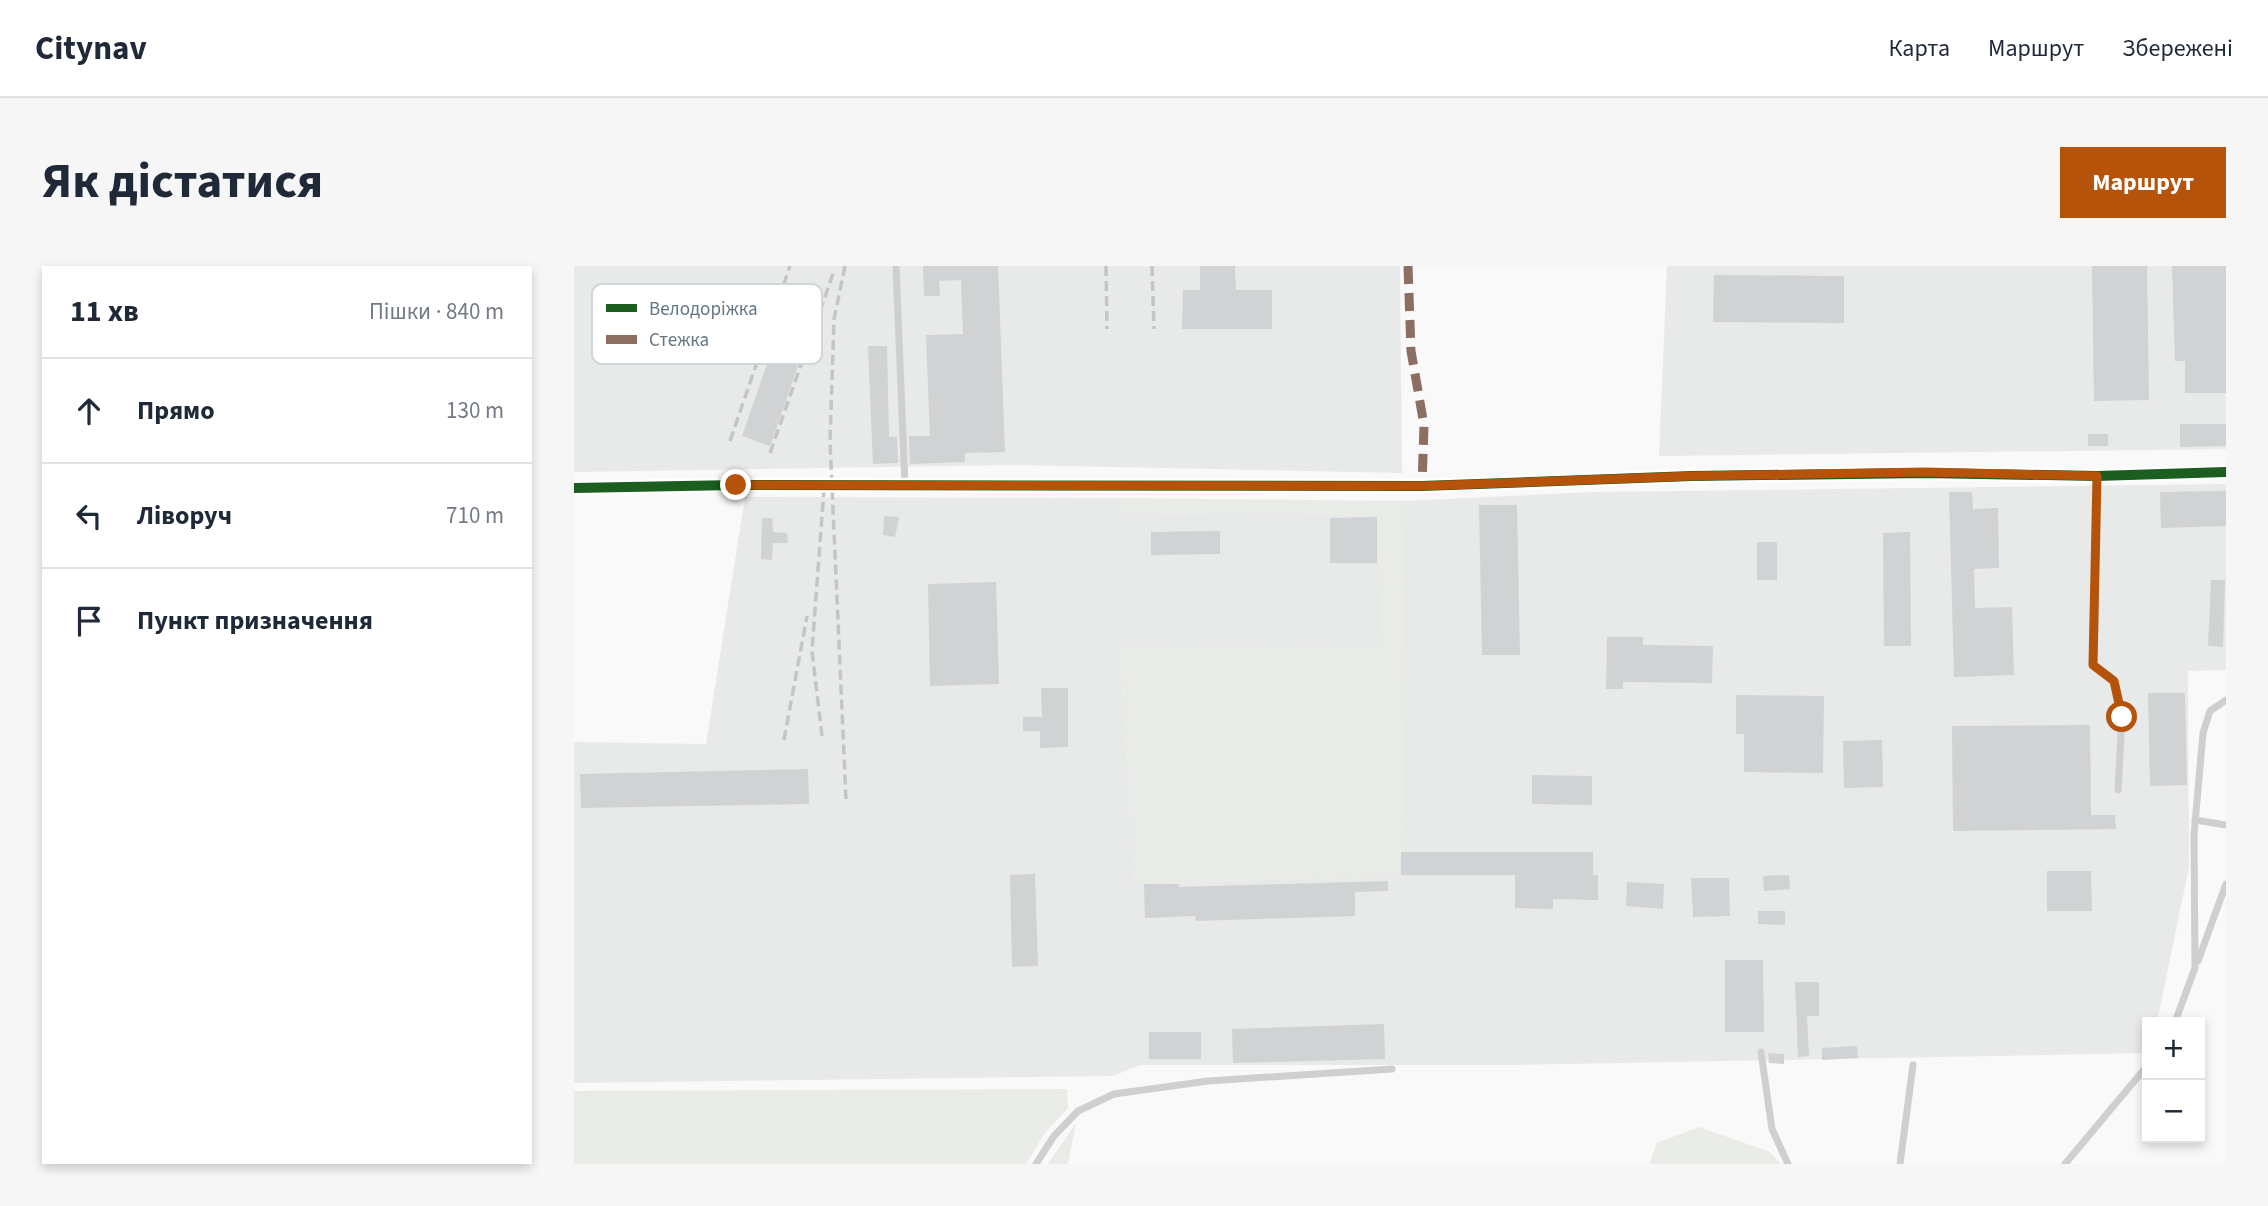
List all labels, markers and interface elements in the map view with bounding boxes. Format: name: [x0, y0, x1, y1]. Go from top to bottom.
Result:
text: Citynav: [35, 25, 147, 72]
text: Карта: [1888, 31, 1950, 66]
text: Маршрут: [1988, 31, 2084, 66]
text: Збережені: [2122, 31, 2233, 66]
text: Як дістатися: [42, 147, 323, 217]
button: Маршрут: [2060, 147, 2226, 218]
legend: [592, 284, 822, 364]
text: 11 хв: [70, 290, 139, 333]
text: Пішки · 840 m: [369, 295, 504, 328]
text: Велодоріжка: [649, 296, 758, 323]
text: Стежка: [649, 327, 709, 354]
icon: ahead: [70, 392, 108, 430]
text: Прямо: [137, 392, 215, 429]
text: 130 m: [446, 394, 504, 427]
route end: [720, 469, 751, 500]
icon: left: [70, 497, 108, 535]
text: Ліворуч: [137, 497, 232, 534]
text: 710 m: [446, 499, 504, 532]
icon: arrive: [70, 602, 108, 640]
text: Пункт призначення: [137, 602, 373, 639]
route start: [2106, 701, 2137, 732]
map controls: [2142, 1017, 2205, 1143]
button: +: [2142, 1017, 2205, 1080]
button: −: [2142, 1080, 2205, 1143]

